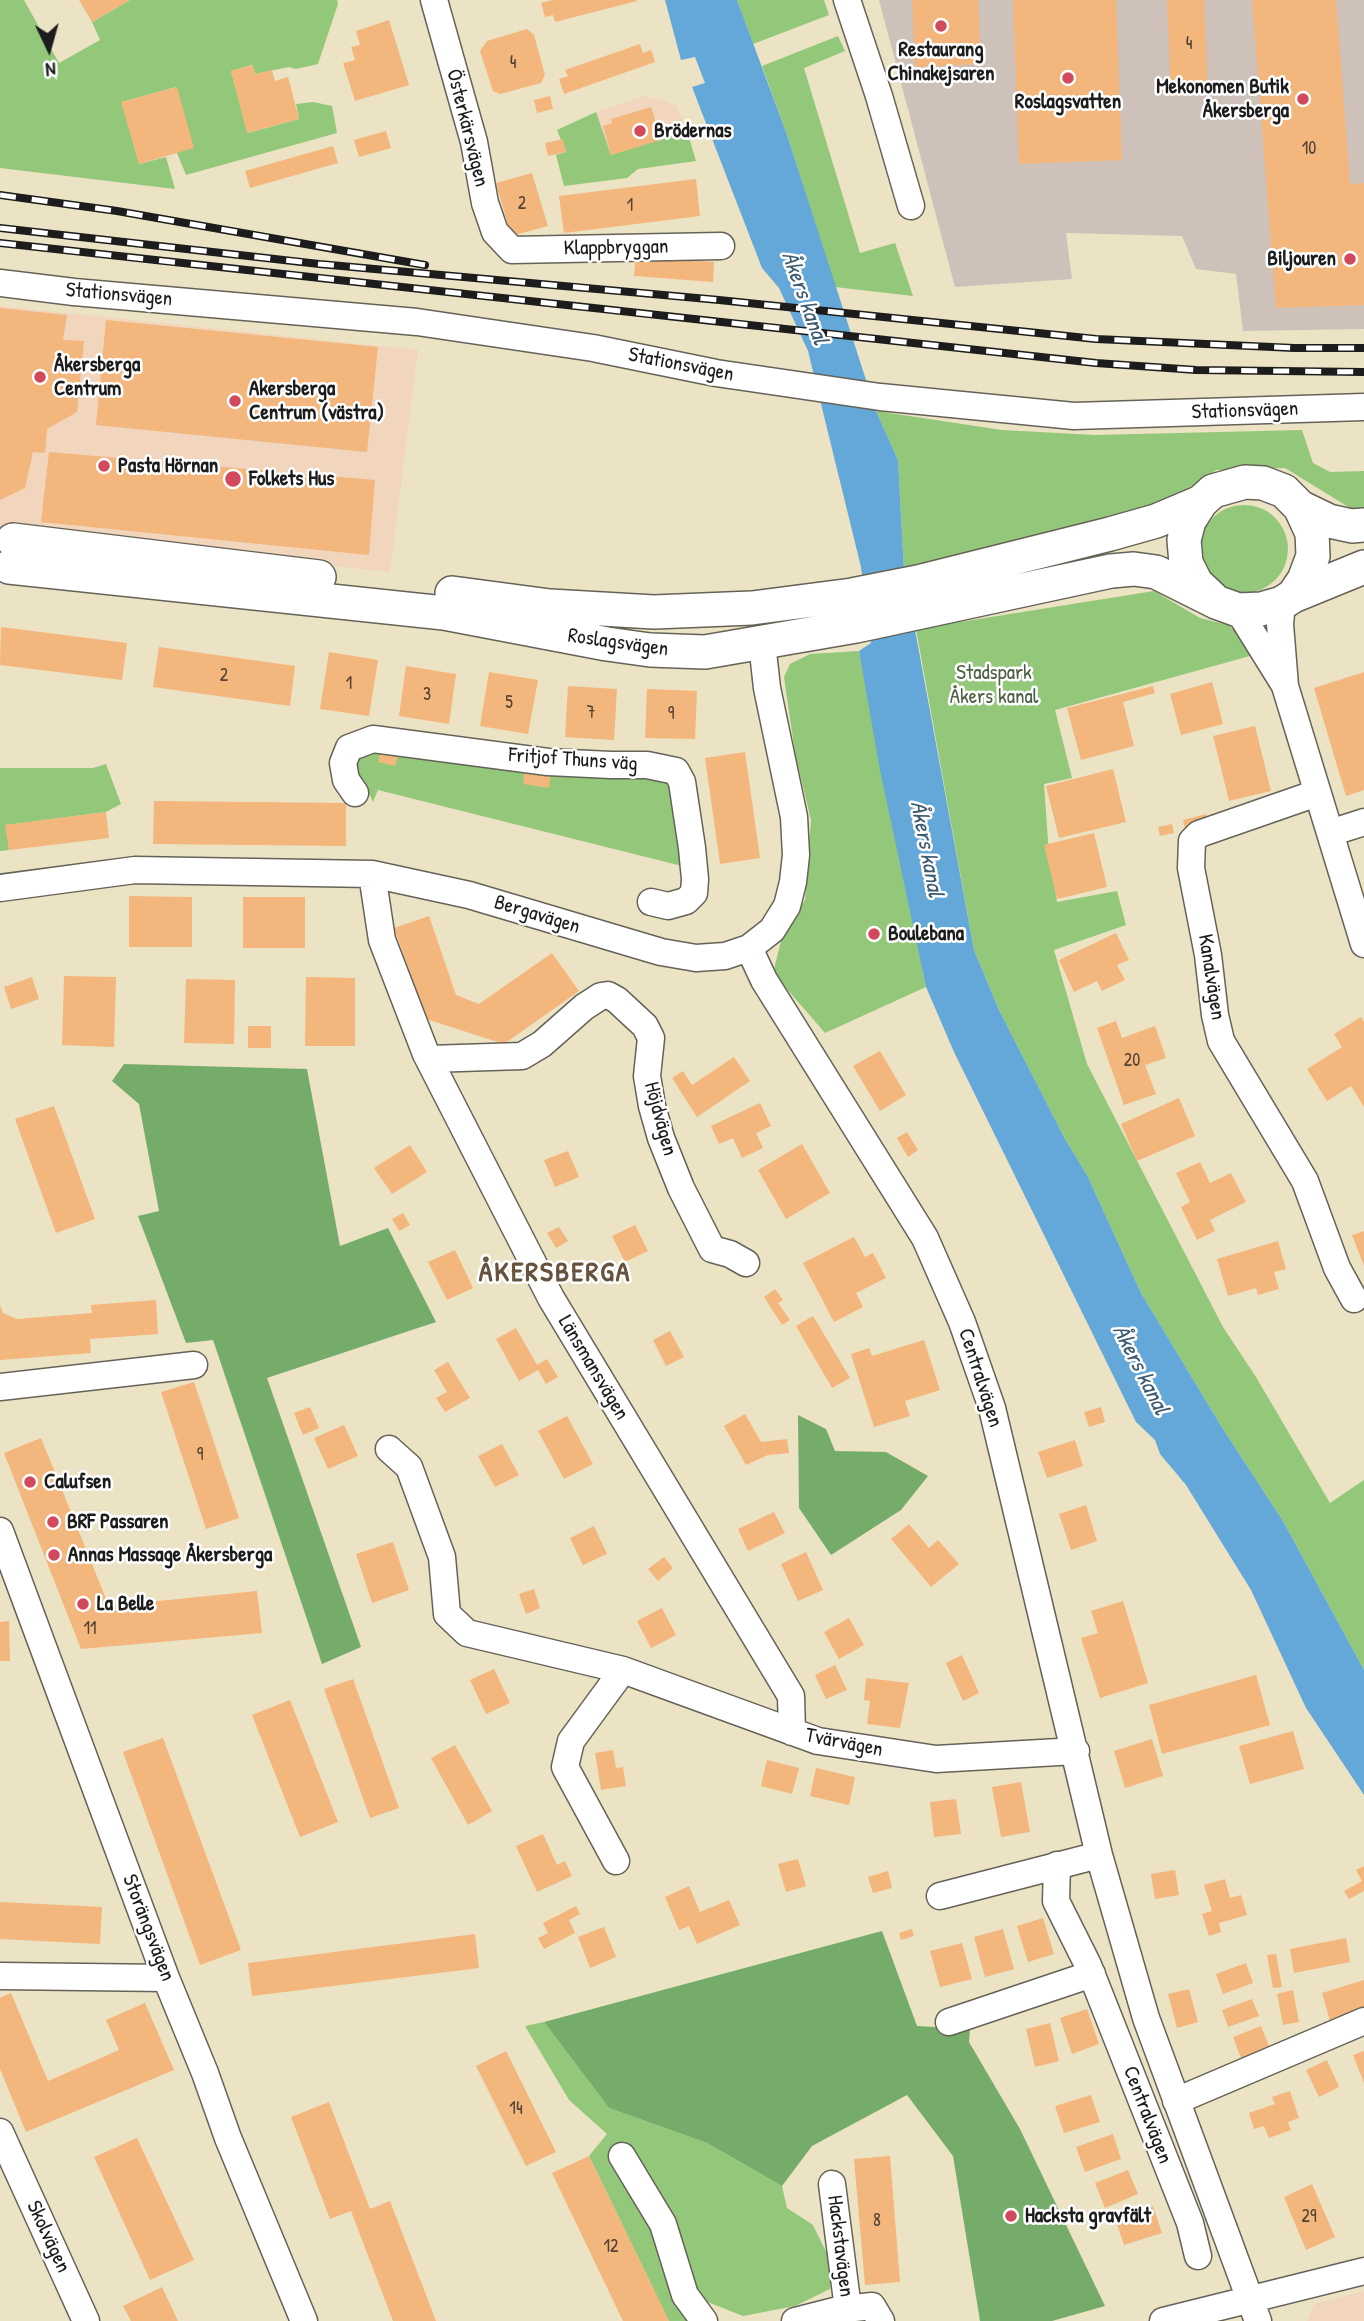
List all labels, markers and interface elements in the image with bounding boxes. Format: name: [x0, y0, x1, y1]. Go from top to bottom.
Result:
north arrow: [14, 14, 84, 84]
marker: Restaurang Chinakejsaren: [933, 18, 949, 34]
house number: 4: [1186, 33, 1192, 55]
place label: Restaurang Chinakejsaren: [887, 37, 995, 87]
house number: 4: [510, 52, 516, 74]
text: N: [45, 57, 57, 83]
street label: Österkärsvägen: [440, 67, 494, 189]
marker: Roslagsvatten: [1060, 70, 1076, 86]
place label: Mekonomen Butik Åkersberga: [1156, 74, 1289, 124]
place label: Roslagsvatten: [1015, 89, 1121, 115]
marker: Mekonomen Butik Åkersberga: [1295, 91, 1311, 107]
place label: Brödernas: [654, 118, 732, 144]
marker: Brödernas: [632, 123, 648, 139]
house number: 10: [1302, 138, 1316, 160]
house number: 2: [518, 193, 526, 215]
house number: 1: [627, 195, 633, 217]
street label: Klappbryggan: [563, 234, 669, 262]
place label: Biljouren: [1267, 246, 1336, 272]
water label: Åkers kanal: [774, 248, 834, 348]
marker: Biljouren: [1342, 251, 1358, 267]
street label: Stationsvägen: [65, 278, 173, 312]
street label: Stationsvägen: [626, 342, 736, 388]
place label: Åkersberga Centrum: [54, 352, 140, 402]
marker: Åkersberga Centrum: [32, 369, 48, 385]
place label: Akersberga Centrum (västra): [249, 376, 384, 426]
marker: Akersberga Centrum (västra): [227, 393, 243, 409]
street label: Stationsvägen: [1191, 397, 1299, 425]
place label: Pasta Hörnan: [118, 453, 218, 479]
marker: Pasta Hörnan: [96, 458, 112, 474]
place label: Folkets Hus: [249, 466, 334, 492]
marker: Folkets Hus: [223, 469, 243, 489]
street label: Roslagsvägen: [566, 623, 670, 663]
park label: Stadspark Åkers kanal: [950, 660, 1038, 710]
house number: 2: [220, 665, 228, 687]
house number: 1: [346, 673, 352, 695]
house number: 3: [423, 684, 431, 706]
house number: 5: [505, 692, 513, 714]
house number: 7: [587, 702, 595, 724]
house number: 9: [668, 703, 674, 725]
street label: Fritjof Thuns väg: [508, 743, 638, 777]
water label: Åkers kanal: [903, 799, 949, 899]
street label: Bergavägen: [491, 890, 583, 940]
place label: Boulebana: [888, 921, 964, 947]
marker: Boulebana: [866, 926, 882, 942]
street label: Kanalvägen: [1192, 932, 1230, 1022]
house number: 20: [1124, 1050, 1140, 1072]
street label: Höjdvägen: [638, 1079, 682, 1159]
district label: ÅKERSBERGA: [480, 1257, 630, 1291]
street label: Länsmansvägen: [552, 1311, 634, 1425]
water label: Åkers kanal: [1106, 1321, 1174, 1419]
street label: Centralvägen: [952, 1325, 1008, 1431]
house number: 9: [197, 1444, 203, 1466]
place label: Calufsen: [44, 1469, 111, 1495]
marker: Calufsen: [22, 1474, 38, 1490]
place label: BRF Passaren: [67, 1509, 169, 1535]
marker: BRF Passaren: [45, 1514, 61, 1530]
place label: Annas Massage Åkersberga: [68, 1542, 272, 1568]
marker: Annas Massage Åkersberga: [46, 1547, 62, 1563]
place label: La Belle: [97, 1591, 154, 1617]
marker: La Belle: [75, 1596, 91, 1612]
house number: 11: [83, 1618, 97, 1640]
street label: Tvärvägen: [803, 1723, 885, 1763]
street label: Storängsvägen: [116, 1871, 180, 1985]
street label: Centralvägen: [1117, 2063, 1177, 2167]
house number: 14: [509, 2098, 523, 2120]
street label: Hackstavägen: [821, 2194, 859, 2298]
street label: Skolvägen: [20, 2197, 76, 2277]
place label: Hacksta gravfält: [1025, 2203, 1151, 2229]
house number: 29: [1301, 2206, 1317, 2228]
marker: Hacksta gravfält: [1003, 2208, 1019, 2224]
house number: 8: [873, 2210, 881, 2232]
house number: 12: [604, 2236, 618, 2258]

